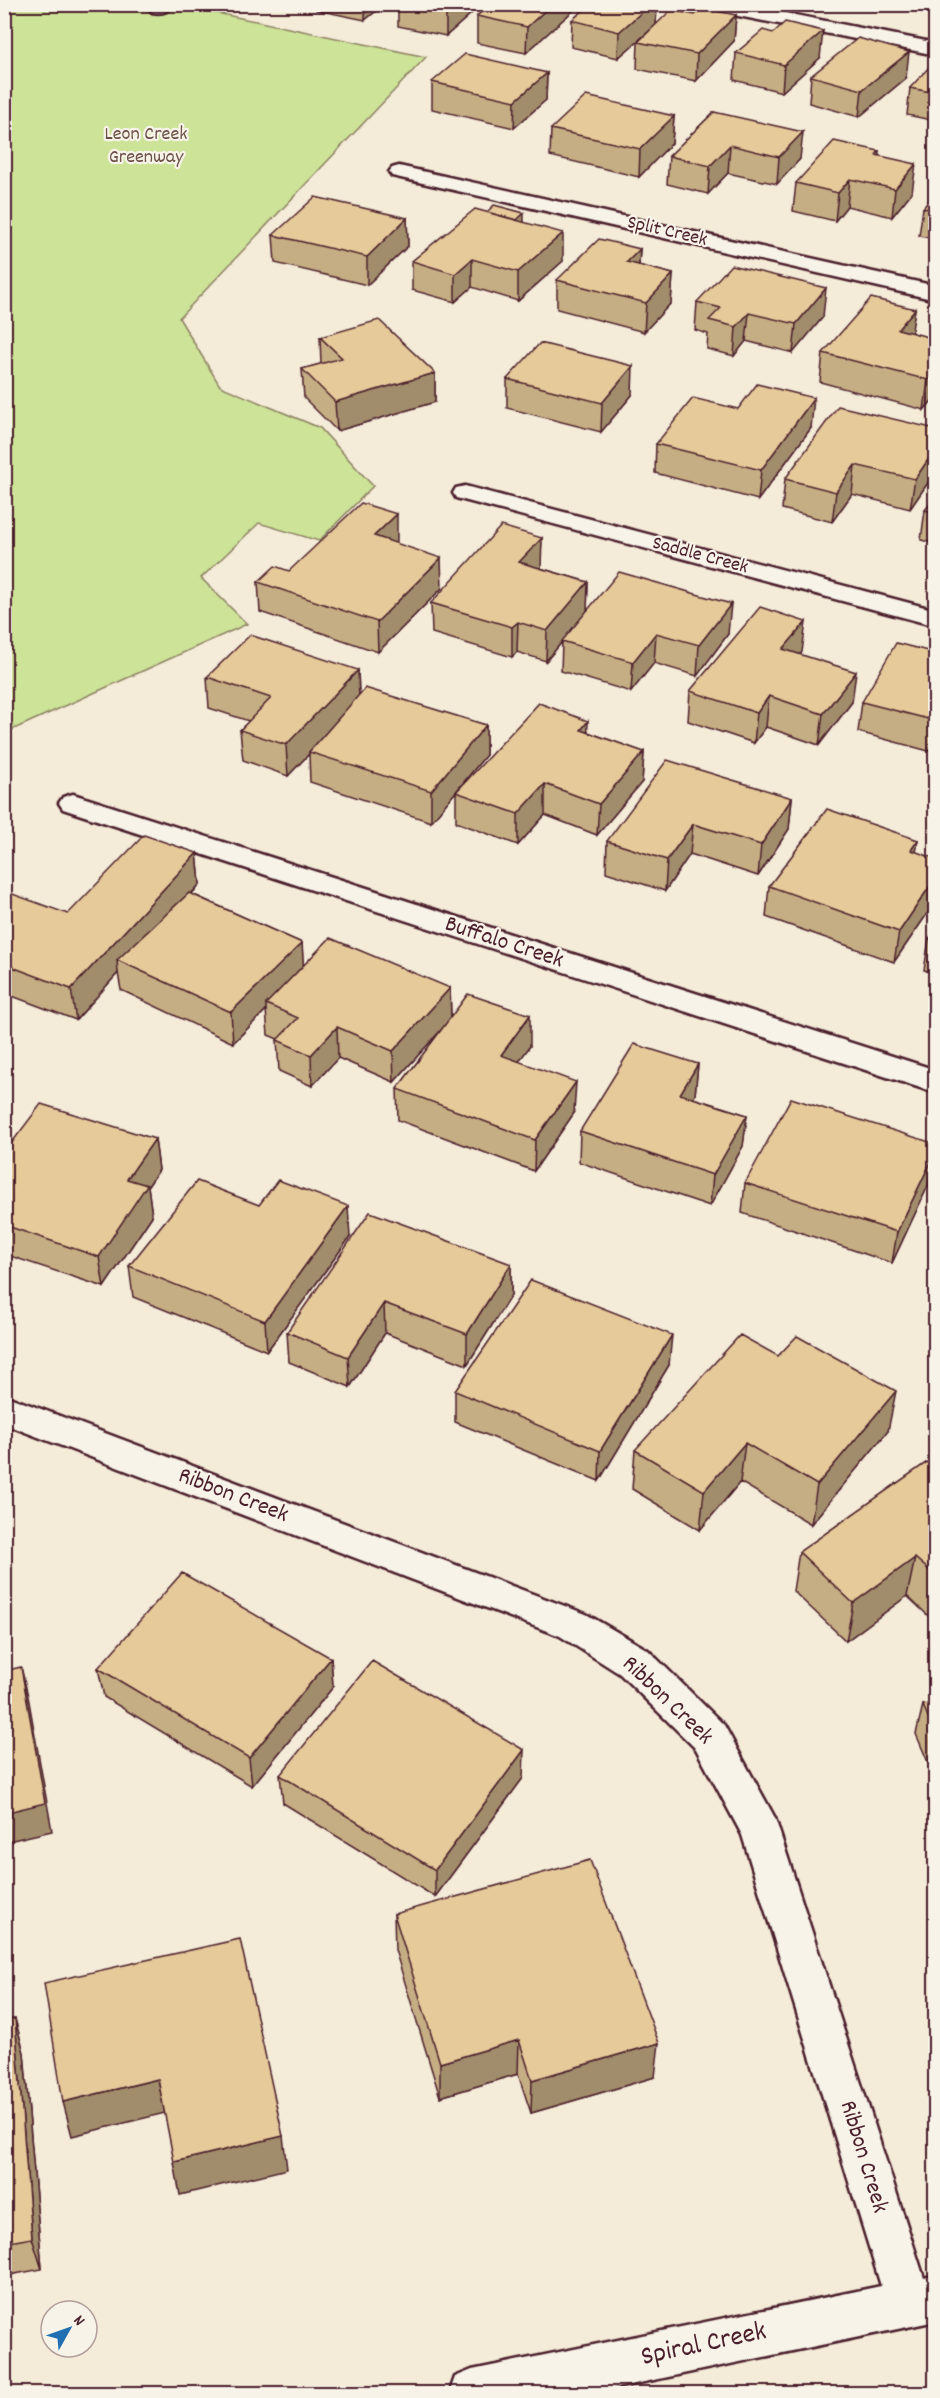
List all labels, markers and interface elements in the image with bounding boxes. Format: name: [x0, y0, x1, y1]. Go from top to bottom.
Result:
park label: Leon Creek Greenway: [105, 121, 187, 172]
street label: Split Creek: [624, 209, 710, 255]
street label: Saddle Creek: [649, 530, 751, 582]
street label: Buffalo Creek: [440, 908, 568, 978]
street label: Ribbon Creek: [173, 1459, 293, 1533]
street label: Ribbon Creek: [614, 1649, 720, 1753]
street label: Ribbon Creek: [830, 2097, 896, 2217]
north arrow: [39, 2299, 99, 2359]
text: N: [67, 2311, 90, 2331]
street label: Spiral Creek: [638, 2313, 770, 2379]

